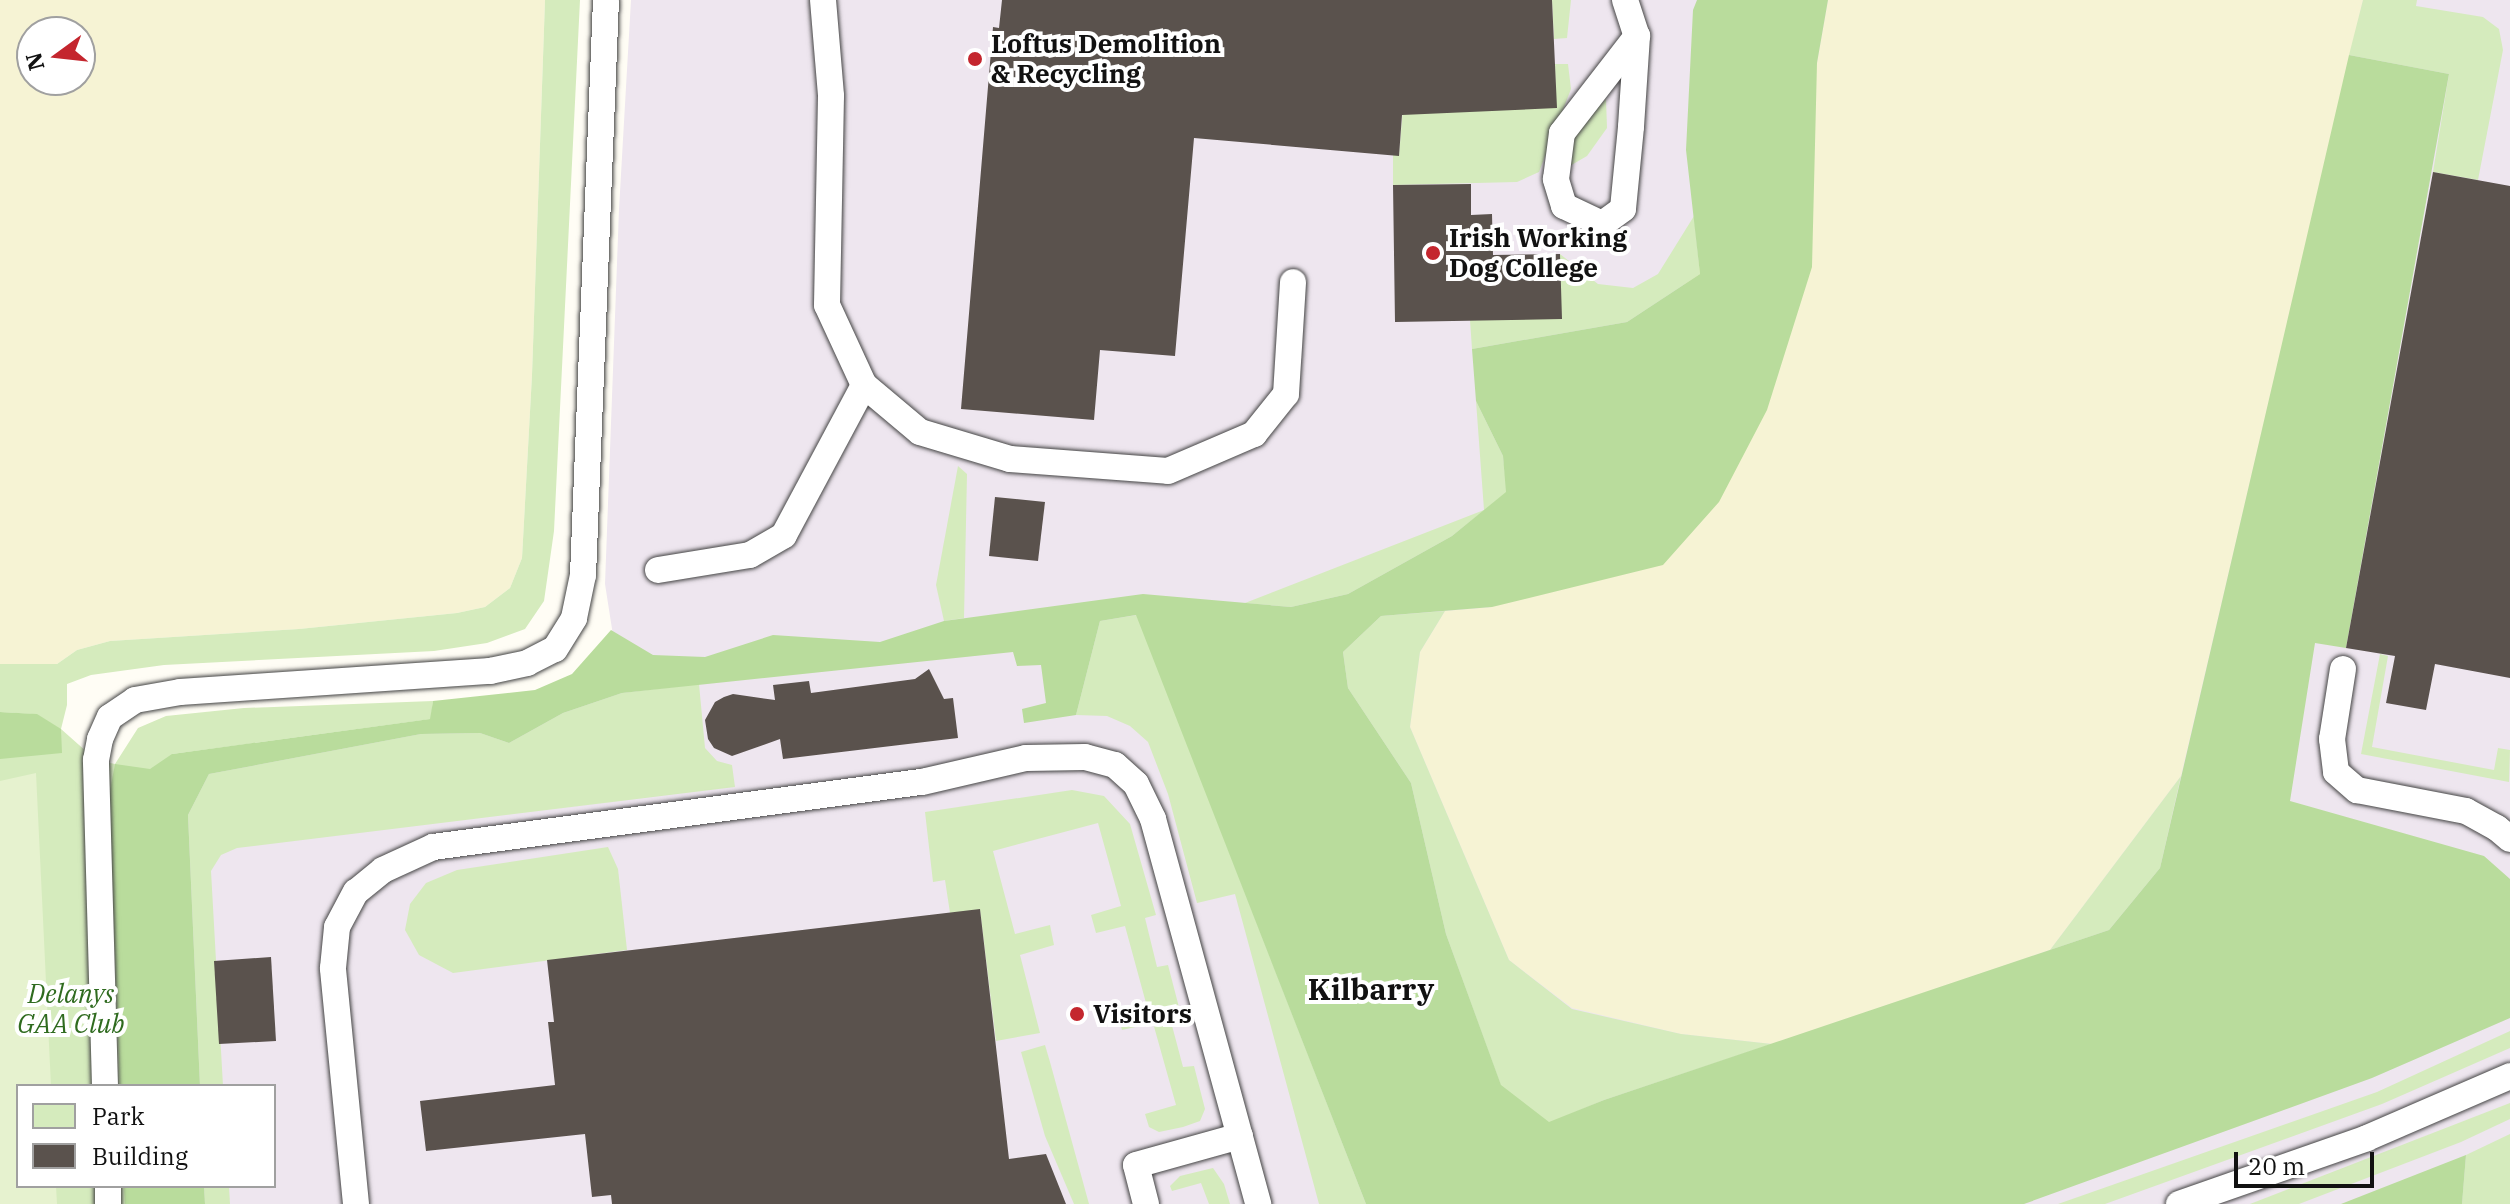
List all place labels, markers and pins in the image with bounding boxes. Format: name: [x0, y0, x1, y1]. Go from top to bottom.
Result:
place label: Loftus Demolition & Recycling: [991, 28, 1221, 90]
marker: Loftus Demolition & Recycling: [966, 50, 984, 68]
place label: Irish Working Dog College: [1449, 222, 1627, 284]
marker: Irish Working Dog College: [1424, 244, 1442, 262]
place label: Visitors: [1093, 998, 1192, 1030]
marker: Visitors: [1068, 1005, 1086, 1023]

